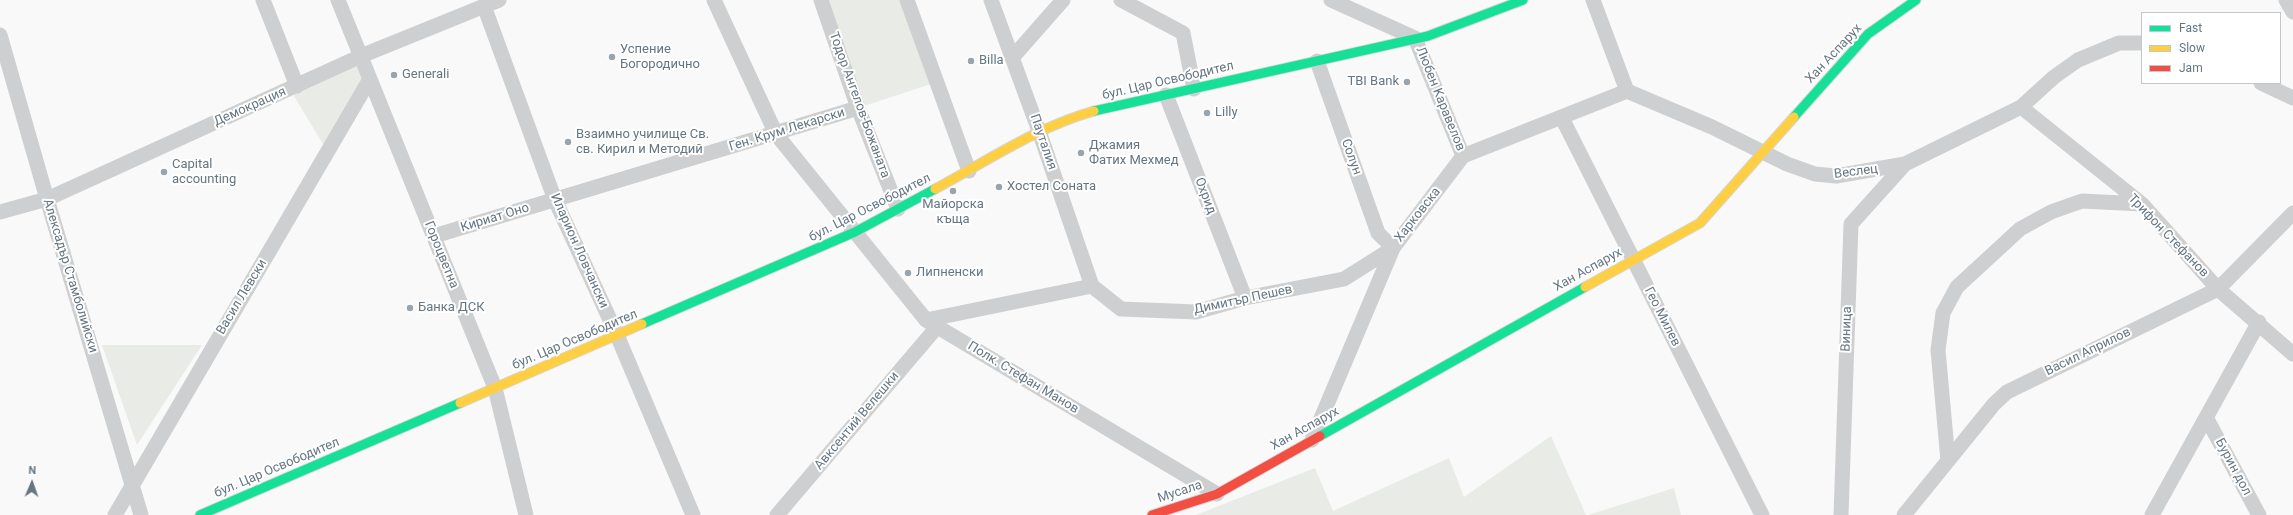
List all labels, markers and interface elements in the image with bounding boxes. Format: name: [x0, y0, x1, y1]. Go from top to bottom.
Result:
legend: [2141, 12, 2281, 84]
street label: Хан Аспарух: [1803, 21, 1865, 87]
text: Fast: [2179, 21, 2202, 35]
street label: Тодор Ангелов-Божаната: [825, 30, 893, 180]
text: Slow: [2179, 41, 2205, 55]
place label: Успение Богородично: [620, 42, 700, 73]
street label: Любен Kаравелов: [1412, 45, 1468, 153]
marker: Успение Богородично: [607, 52, 617, 62]
place label: Billa: [979, 53, 1004, 69]
marker: Billa: [966, 56, 976, 66]
street label: бул. Цар Освободител: [1101, 58, 1235, 104]
text: Jam: [2179, 61, 2203, 75]
place label: Generali: [402, 67, 449, 83]
marker: Generali: [389, 70, 399, 80]
place label: TBI Bank: [1347, 74, 1399, 90]
marker: TBI Bank: [1402, 77, 1412, 87]
street label: Демокрация: [211, 84, 289, 130]
street label: Ген. Крум Лекарски: [727, 105, 847, 155]
place label: Lilly: [1215, 105, 1238, 121]
marker: Lilly: [1202, 108, 1212, 118]
street label: Пауталия: [1026, 112, 1060, 172]
place label: Взаимно училище Св. св. Кирил и Методий: [576, 127, 709, 158]
marker: Взаимно училище Св. св. Кирил и Методий: [563, 137, 573, 147]
street label: Солун: [1337, 137, 1365, 177]
place label: Джамия Фатих Мехмед: [1089, 138, 1179, 169]
marker: Джамия Фатих Мехмед: [1076, 148, 1086, 158]
place label: Capital accounting: [172, 157, 236, 188]
street label: Веслец: [1833, 162, 1879, 182]
marker: Capital accounting: [159, 167, 169, 177]
street label: бул. Цар Освободител: [806, 170, 934, 246]
street label: Охрид: [1191, 175, 1219, 217]
place label: Хостел Соната: [1007, 179, 1096, 195]
marker: Хостел Соната: [994, 182, 1004, 192]
street label: Харковска: [1392, 185, 1444, 245]
marker: Майорска къща: [948, 186, 958, 196]
street label: Иларион Ловчански: [547, 191, 611, 311]
street label: Трифон Стефанов: [2124, 191, 2212, 281]
street label: Алексадър Стамболийски: [39, 197, 101, 355]
place label: Майорска къща: [922, 197, 984, 228]
street label: Кириат Оно: [459, 200, 531, 236]
street label: Гороцветна: [420, 219, 462, 291]
street label: Хан Аспарух: [1551, 245, 1625, 295]
street label: Васил Левски: [213, 257, 271, 337]
place label: Липненски: [916, 265, 983, 281]
marker: Липненски: [903, 268, 913, 278]
street label: Димитър Пешев: [1192, 282, 1294, 318]
street label: Гео Милев: [1640, 285, 1684, 349]
place label: Банка ДСК: [418, 300, 485, 316]
marker: Банка ДСК: [405, 303, 415, 313]
street label: Виница: [1838, 306, 1856, 352]
street label: бул. Цар Освободител: [510, 307, 640, 373]
street label: Васил Априлов: [2043, 325, 2133, 379]
street label: Полк. Стефан Манов: [965, 339, 1081, 417]
street label: Авксентий Велешки: [812, 369, 902, 473]
street label: Хан Аспарух: [1268, 404, 1342, 454]
street label: бул. Цар Освободител: [212, 435, 342, 501]
street label: Бурин дол: [2211, 436, 2255, 498]
north arrow: [12, 463, 52, 503]
text: N: [28, 464, 37, 477]
street label: Мусала: [1156, 477, 1204, 507]

